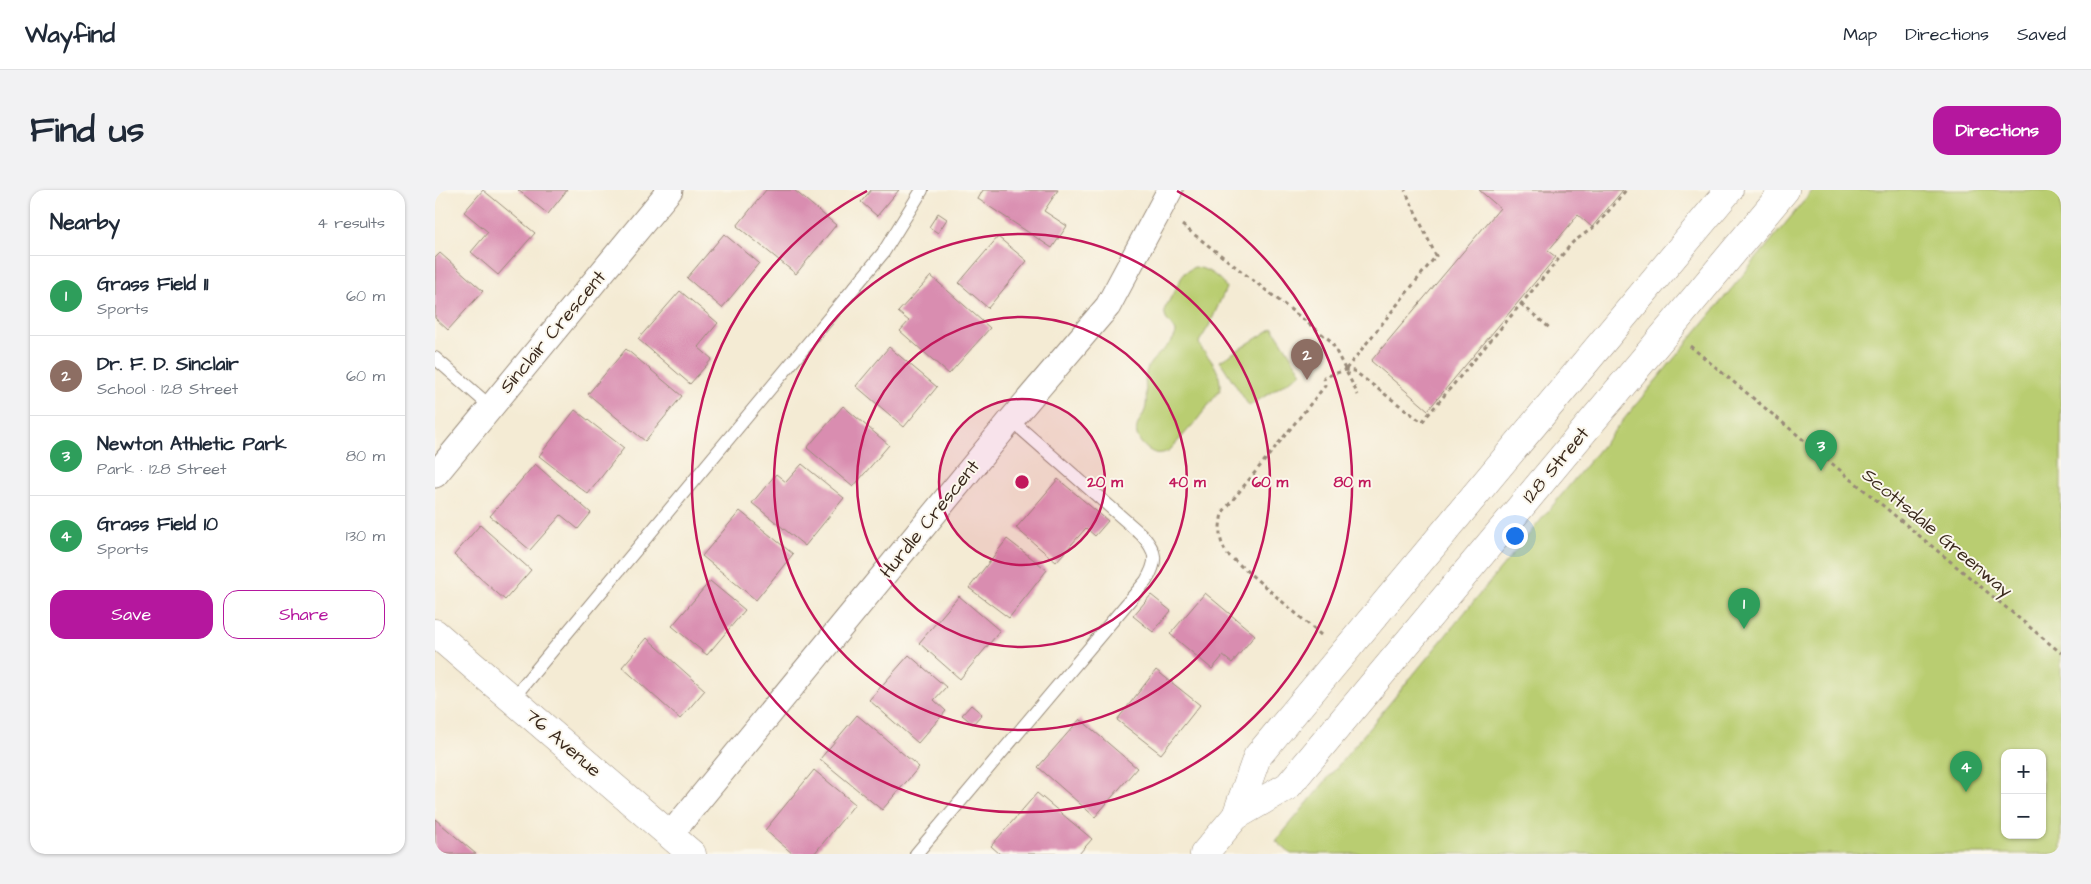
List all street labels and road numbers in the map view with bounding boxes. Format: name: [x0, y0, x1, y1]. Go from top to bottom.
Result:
street label: Sinclair Crescent: [493, 264, 613, 399]
street label: 128 Street: [1516, 421, 1596, 509]
street label: Hurdle Crescent: [874, 454, 986, 584]
street label: Scottsdale Greenway: [1855, 462, 2019, 605]
street label: 76 Avenue: [519, 702, 607, 784]

